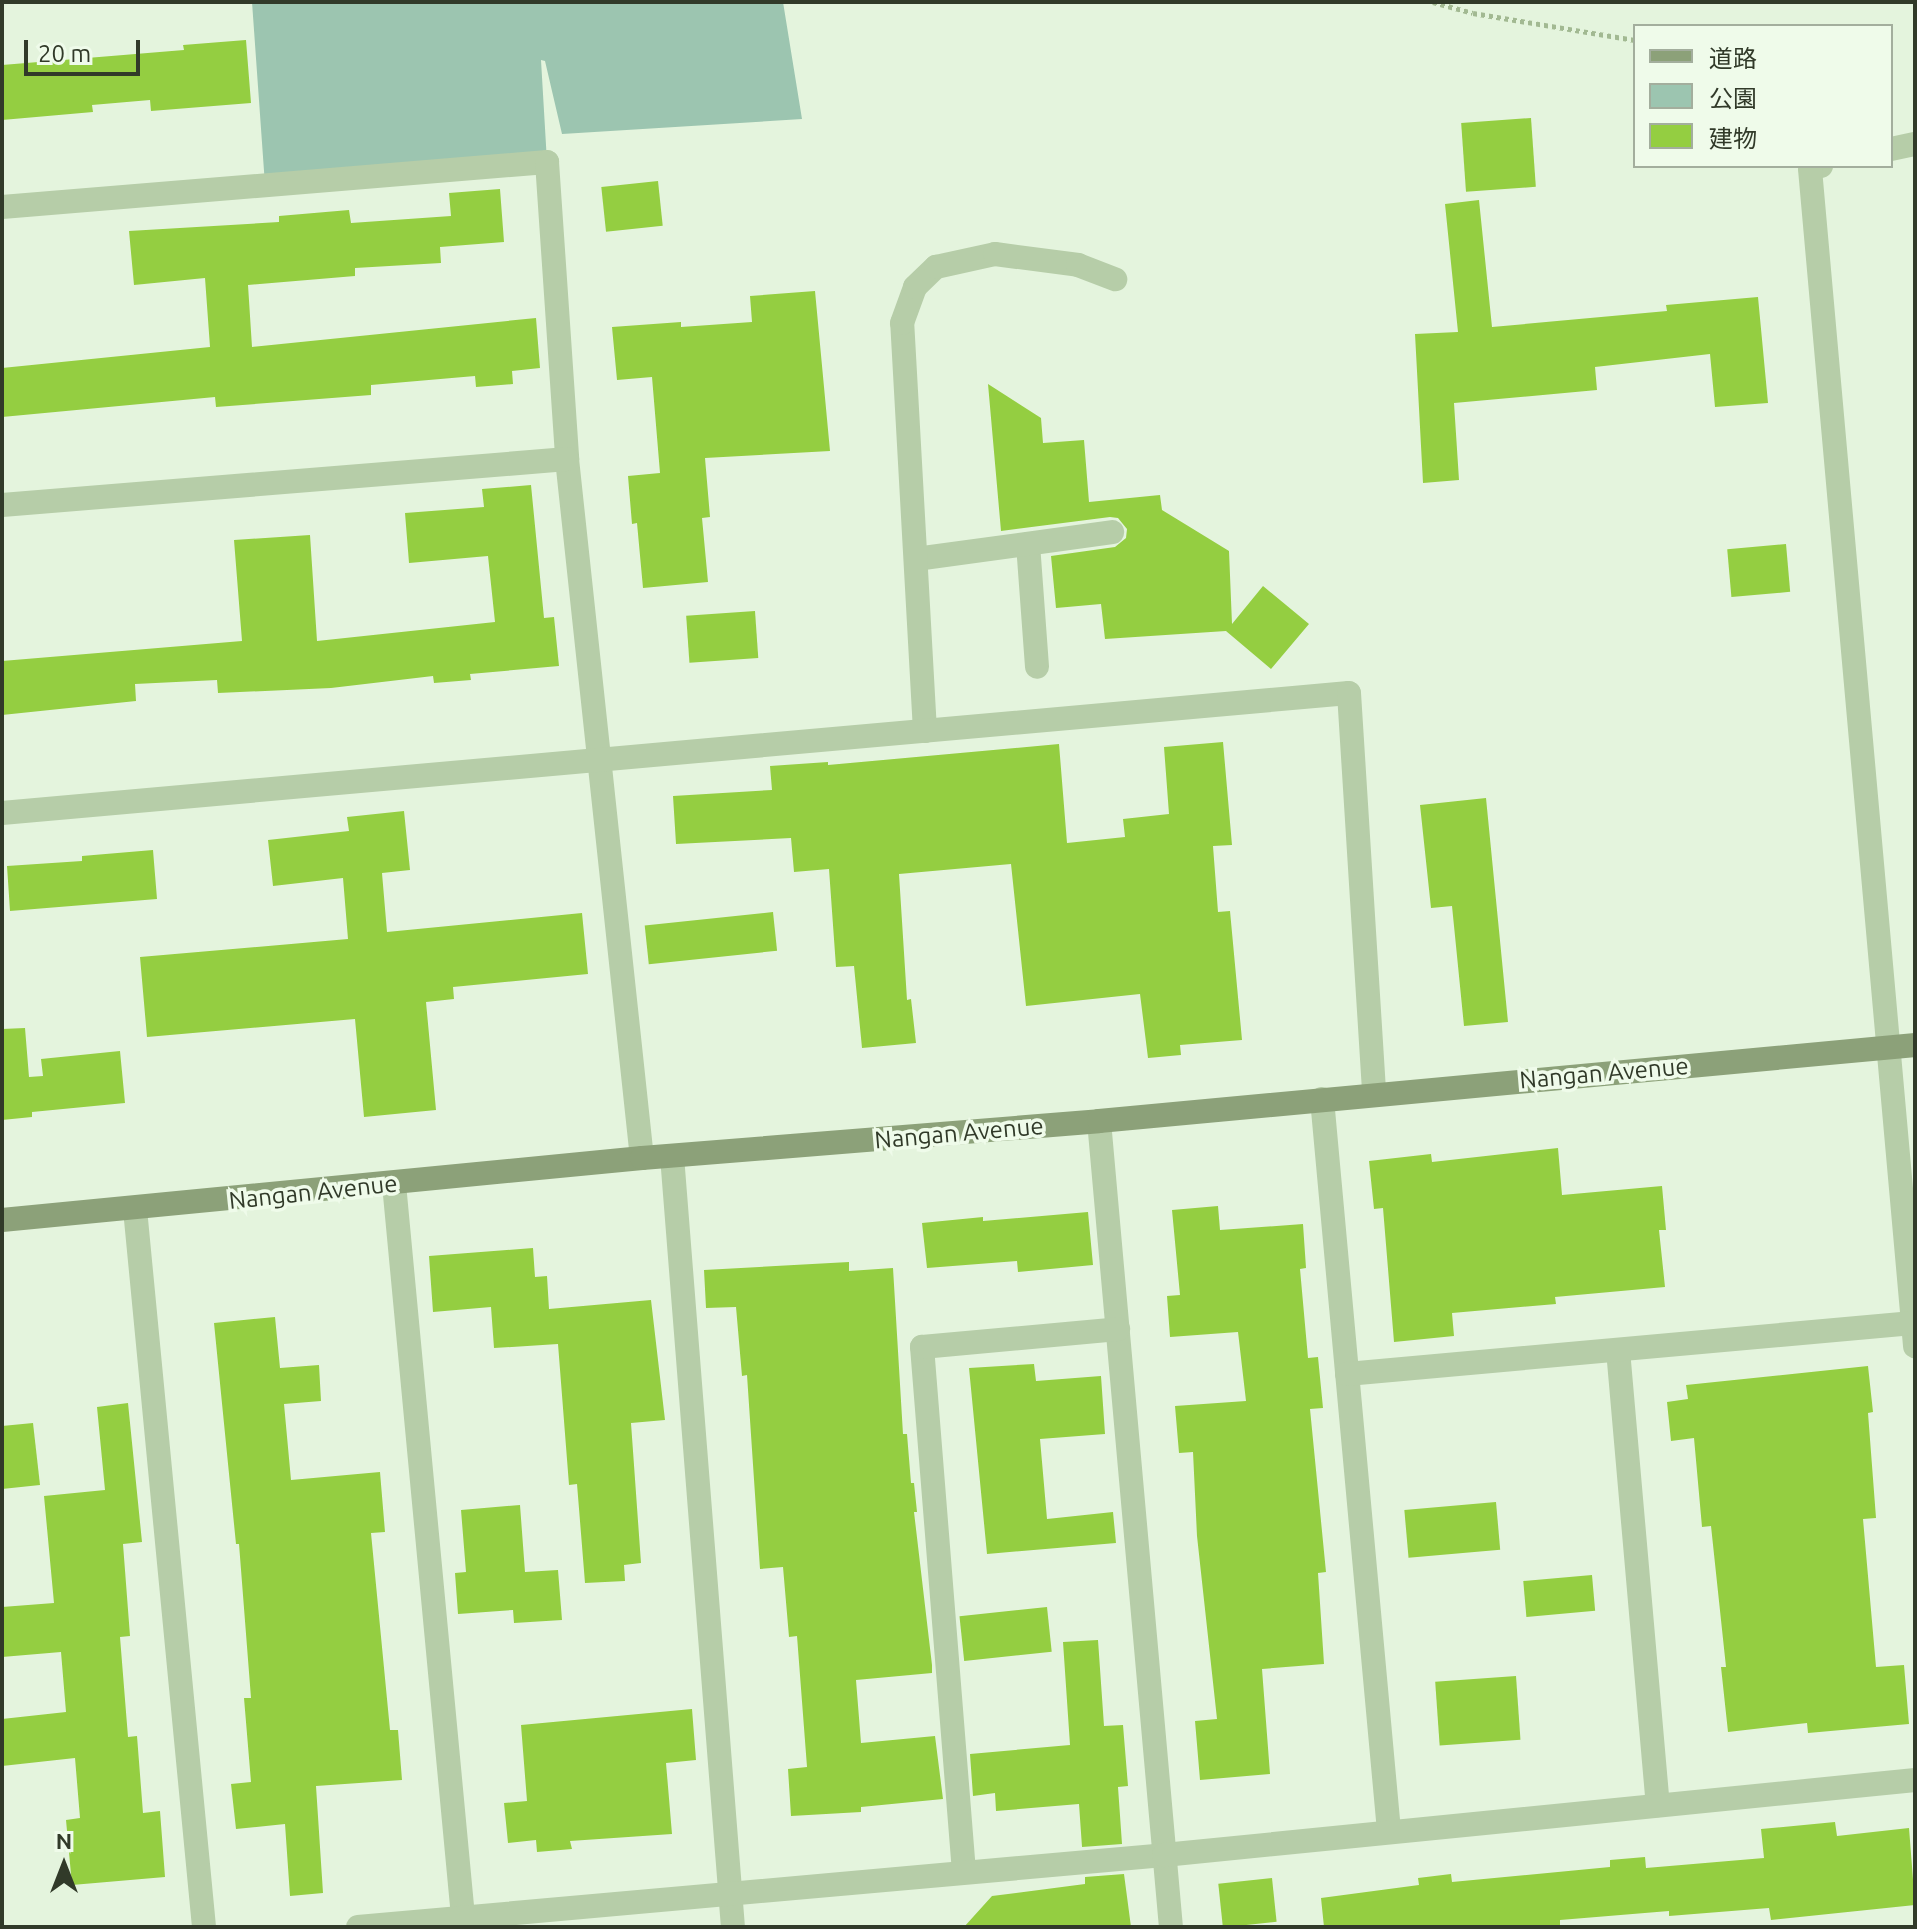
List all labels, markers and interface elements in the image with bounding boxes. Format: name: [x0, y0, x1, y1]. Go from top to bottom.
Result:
scale bar: [28, 24, 144, 74]
legend: [1633, 24, 1893, 168]
text: 20 m: [38, 40, 91, 67]
text: 道路: [1709, 45, 1757, 72]
text: 公園: [1709, 85, 1757, 112]
text: 建物: [1709, 125, 1757, 152]
street label: Nangan Avenue: [1518, 1051, 1690, 1095]
street label: Nangan Avenue: [873, 1111, 1045, 1155]
street label: Nangan Avenue: [227, 1169, 399, 1215]
north arrow: [24, 1825, 104, 1905]
text: N: [56, 1828, 72, 1853]

